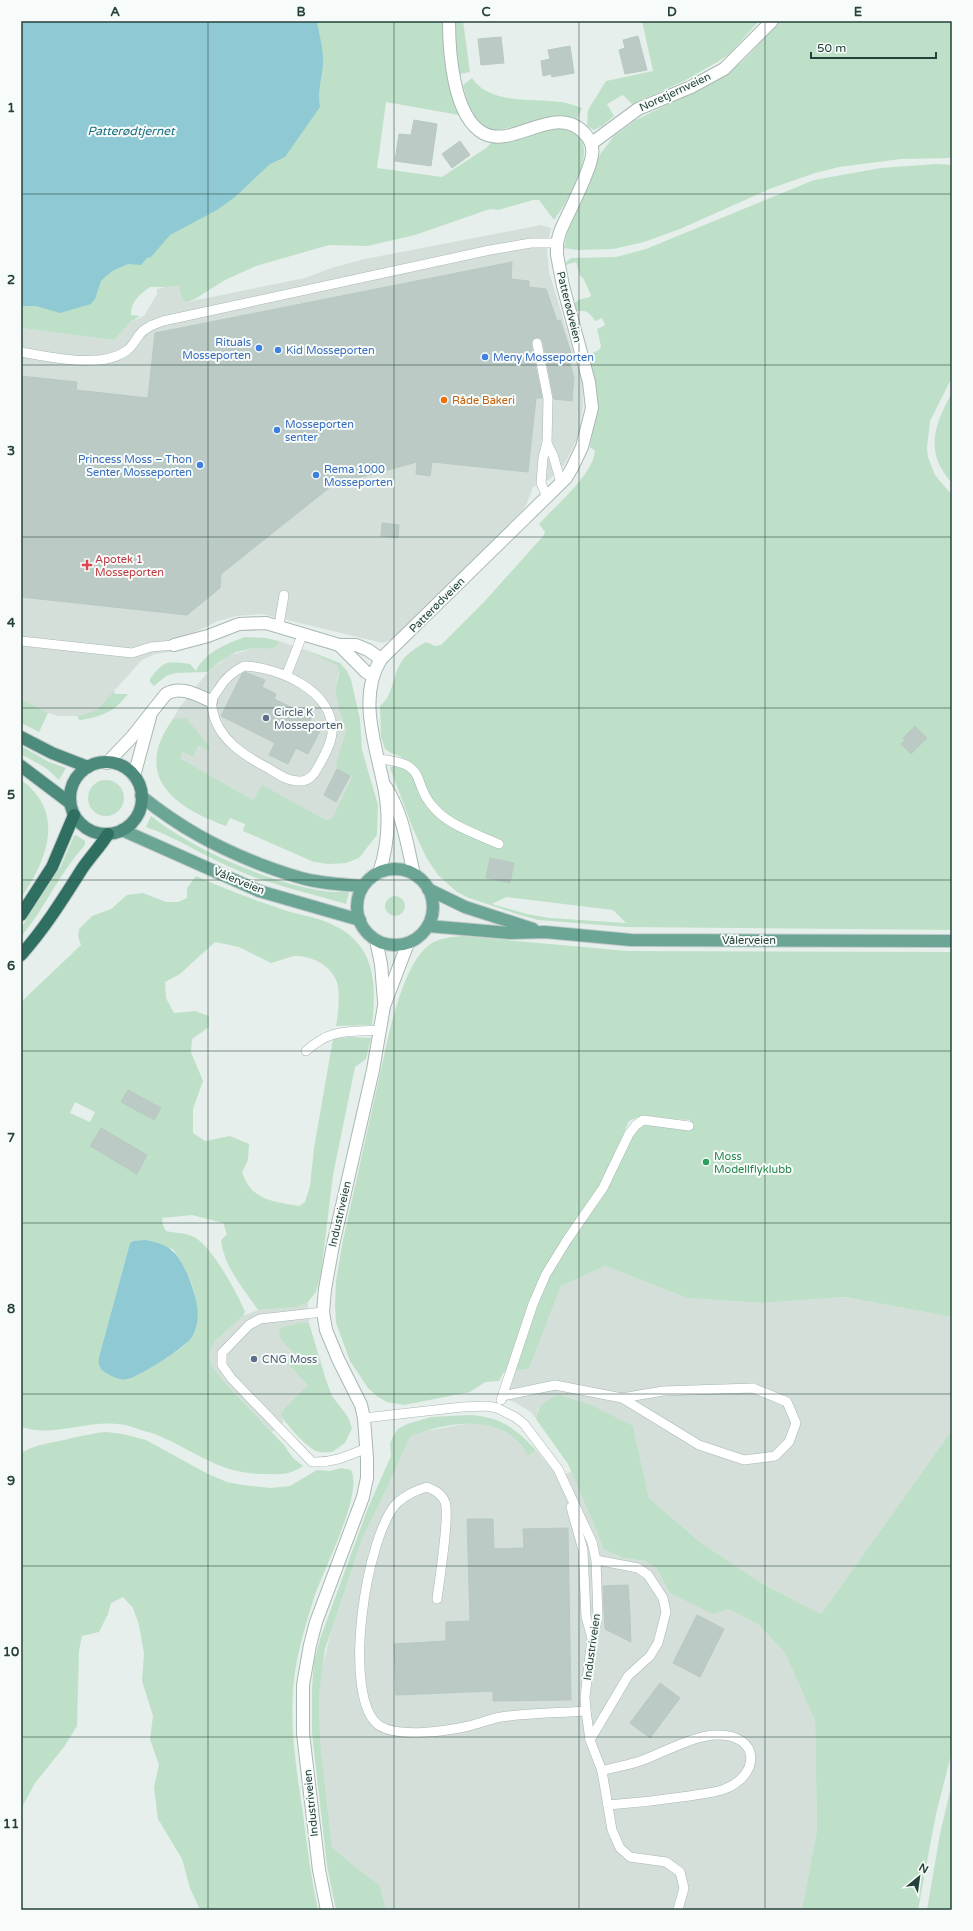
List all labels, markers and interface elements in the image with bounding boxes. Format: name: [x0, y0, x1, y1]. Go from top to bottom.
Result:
text: A: [110, 4, 120, 20]
text: B: [296, 4, 306, 20]
text: C: [481, 4, 491, 20]
text: D: [667, 4, 677, 20]
text: E: [854, 4, 862, 20]
scale bar: [811, 34, 936, 60]
text: 50 m: [817, 41, 846, 55]
street label: Noretjernveien: [637, 70, 713, 114]
text: 1: [7, 100, 15, 116]
water label: Patterødtjernet: [87, 124, 176, 138]
street label: Patterødveien: [554, 270, 584, 344]
text: 2: [7, 272, 15, 288]
place label: Rituals Mosseporten: [182, 336, 251, 362]
marker: Rituals Mosseporten: [254, 343, 264, 353]
place label: Kid Mosseporten: [286, 344, 375, 357]
marker: Kid Mosseporten: [273, 345, 283, 355]
place label: Meny Mosseporten: [493, 351, 594, 364]
marker: Meny Mosseporten: [480, 352, 490, 362]
place label: Råde Bakeri: [452, 394, 515, 407]
marker: Råde Bakeri: [439, 395, 449, 405]
place label: Mosseporten senter: [285, 418, 354, 444]
marker: Mosseporten senter: [272, 425, 282, 435]
text: 3: [7, 443, 15, 459]
place label: Princess Moss – Thon Senter Mosseporten: [78, 453, 192, 479]
marker: Princess Moss – Thon Senter Mosseporten: [195, 460, 205, 470]
place label: Rema 1000 Mosseporten: [324, 463, 393, 489]
marker: Rema 1000 Mosseporten: [311, 470, 321, 480]
place label: Apotek 1 Mosseporten: [95, 553, 164, 579]
marker: Apotek 1 Mosseporten: [82, 560, 92, 570]
street label: Patterødveien: [407, 575, 467, 635]
text: 4: [7, 615, 16, 631]
place label: Circle K Mosseporten: [274, 706, 343, 732]
marker: Circle K Mosseporten: [261, 713, 271, 723]
text: 5: [7, 787, 15, 803]
street label: Vålerveien: [212, 865, 266, 897]
street label: Vålerveien: [722, 934, 776, 947]
text: 6: [7, 958, 15, 974]
text: 7: [7, 1130, 15, 1146]
place label: Moss Modellflyklubb: [714, 1150, 792, 1176]
marker: Moss Modellflyklubb: [701, 1157, 711, 1167]
street label: Industriveien: [326, 1180, 354, 1248]
text: 8: [7, 1301, 15, 1317]
place label: CNG Moss: [262, 1353, 317, 1366]
marker: CNG Moss: [249, 1354, 259, 1364]
text: 9: [7, 1473, 15, 1489]
street label: Industriveien: [581, 1613, 603, 1681]
text: 10: [3, 1644, 19, 1660]
street label: Industriveien: [301, 1769, 321, 1837]
text: 11: [3, 1816, 19, 1832]
north arrow: [899, 1857, 939, 1897]
text: N: [917, 1861, 931, 1877]

